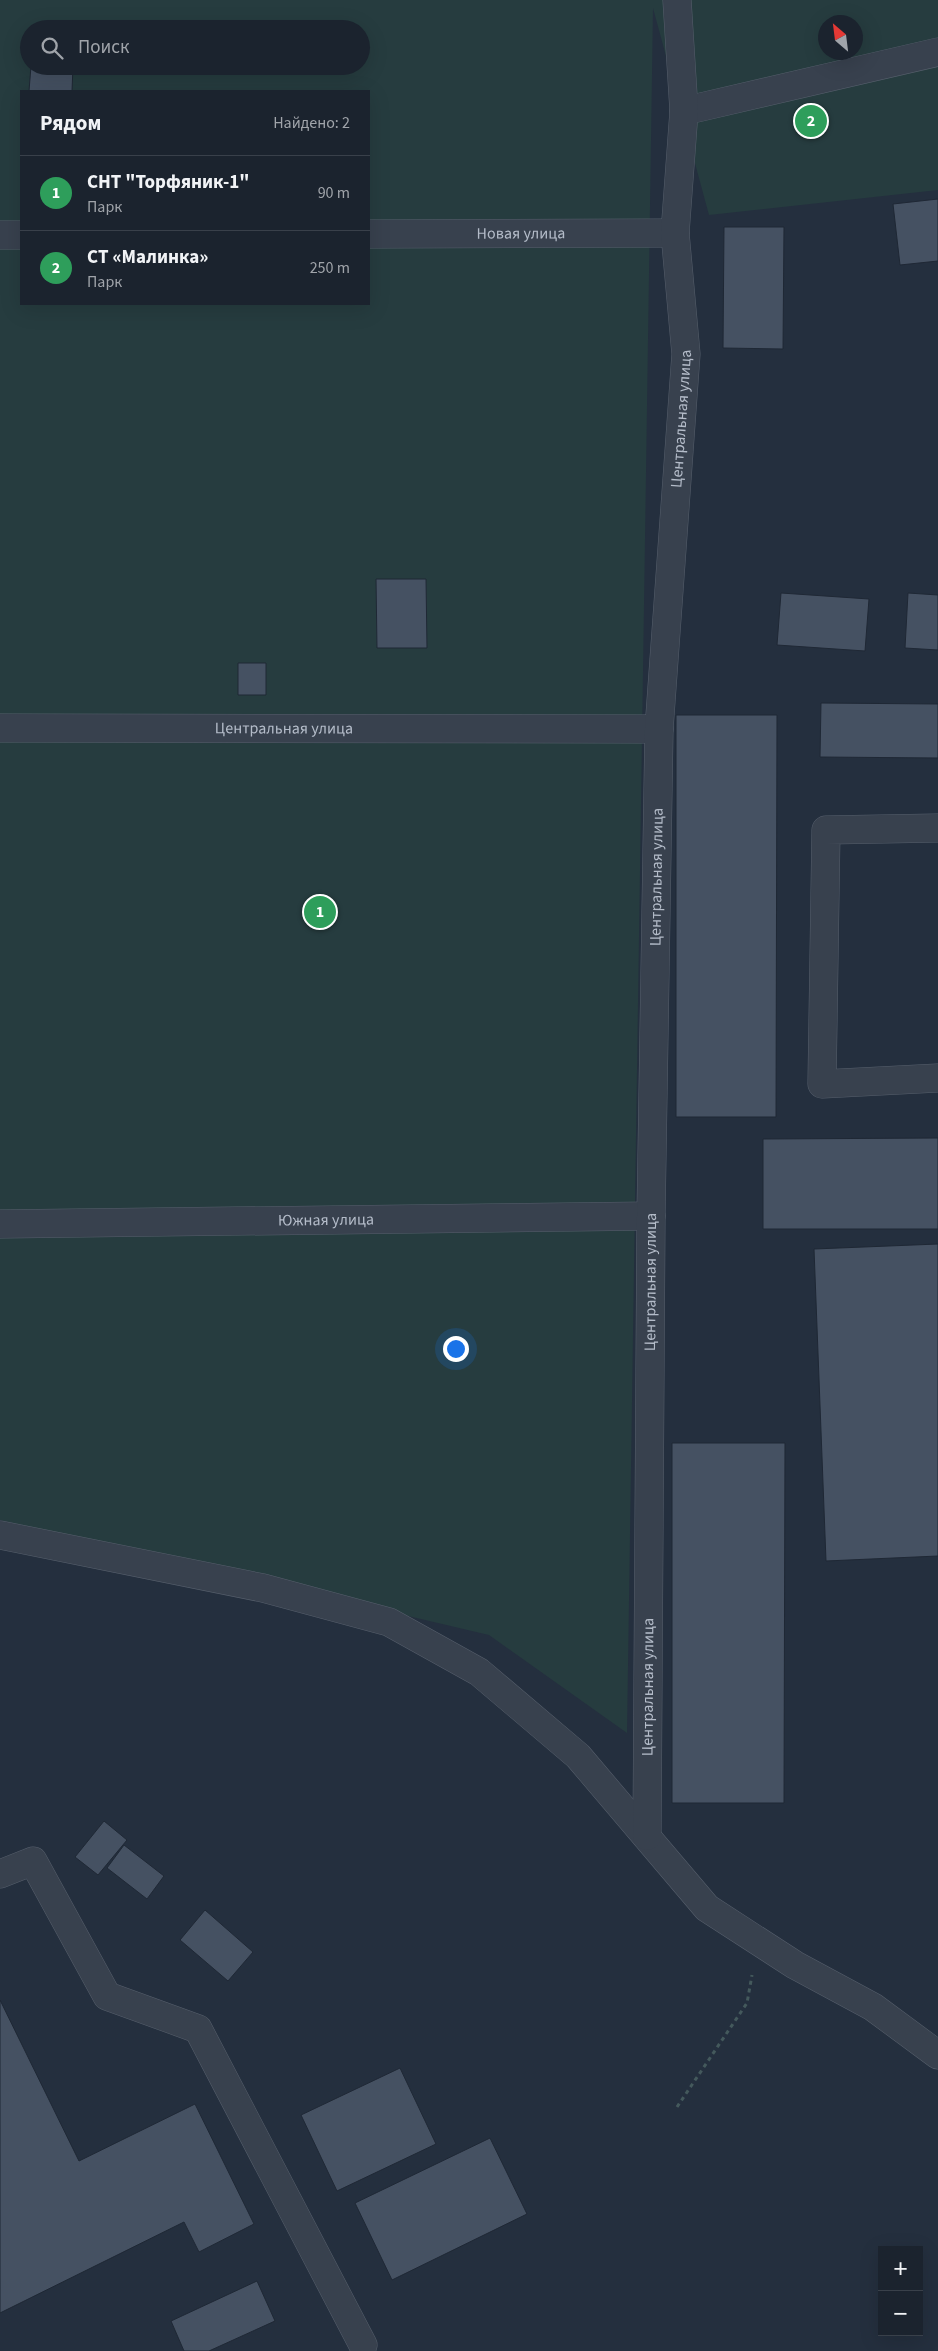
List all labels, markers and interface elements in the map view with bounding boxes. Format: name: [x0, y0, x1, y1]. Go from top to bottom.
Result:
north arrow: [818, 15, 863, 60]
search box: [20, 20, 370, 75]
icon: search: [38, 34, 66, 62]
text: Поиск: [78, 34, 129, 61]
pin: 2: [795, 102, 827, 140]
text: Рядом: [40, 108, 101, 138]
text: Найдено: 2: [273, 112, 350, 134]
text: СНТ "Торфяник-1": [87, 169, 250, 196]
text: 1: [52, 182, 60, 204]
text: 90 m: [318, 182, 350, 204]
text: Парк: [87, 196, 122, 218]
street label: Новая улица: [477, 222, 565, 245]
text: CТ «Малинка»: [87, 244, 208, 271]
text: 2: [52, 257, 60, 279]
text: 250 m: [310, 257, 350, 279]
text: Парк: [87, 271, 122, 293]
street label: Центральная улица: [665, 349, 697, 489]
street label: Центральная улица: [215, 717, 353, 740]
street label: Центральная улица: [644, 808, 669, 946]
pin: 1: [304, 893, 336, 931]
street label: Южная улица: [278, 1208, 374, 1232]
street label: Центральная улица: [639, 1213, 662, 1351]
your location: [443, 1336, 469, 1362]
street label: Центральная улица: [637, 1618, 659, 1756]
map controls: [878, 2246, 923, 2336]
button: +: [878, 2246, 923, 2291]
button: −: [878, 2291, 923, 2336]

